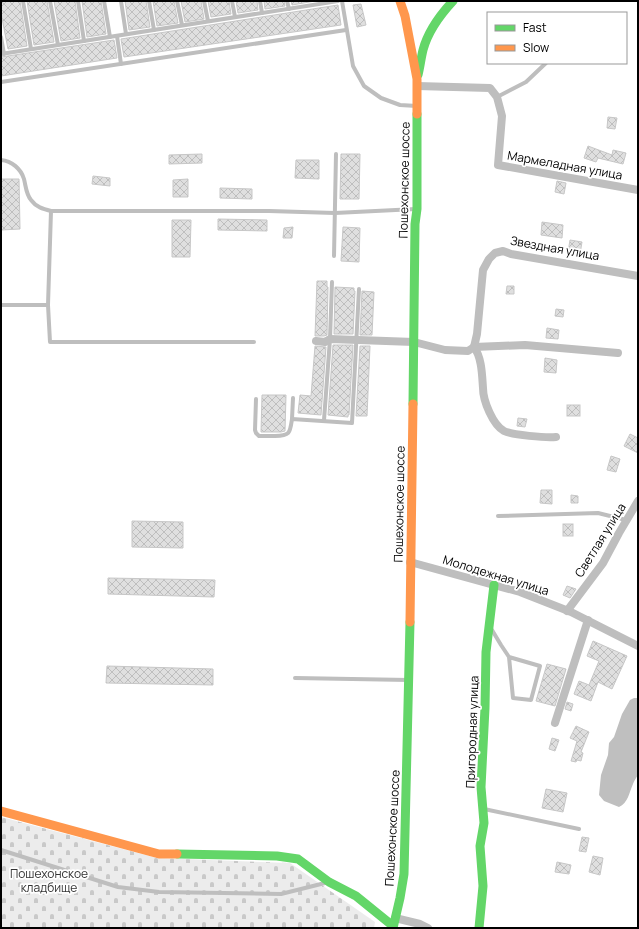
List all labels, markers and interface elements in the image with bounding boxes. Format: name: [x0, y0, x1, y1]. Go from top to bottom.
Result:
legend: [487, 12, 627, 64]
text: Fast: [523, 19, 547, 36]
text: Slow: [523, 39, 549, 56]
street label: Пошехонское шоссе: [394, 121, 414, 239]
street label: Мармеладная улица: [506, 147, 624, 183]
street label: Звездная улица: [509, 232, 601, 264]
street label: Пошехонское шоссе: [389, 445, 409, 563]
street label: Светлая улица: [570, 500, 630, 580]
street label: Молодежная улица: [441, 551, 551, 599]
street label: Пригородная улица: [462, 675, 482, 789]
street label: Пошехонское шоссе: [380, 769, 404, 887]
park label: Пошехонское кладбище: [10, 865, 88, 896]

